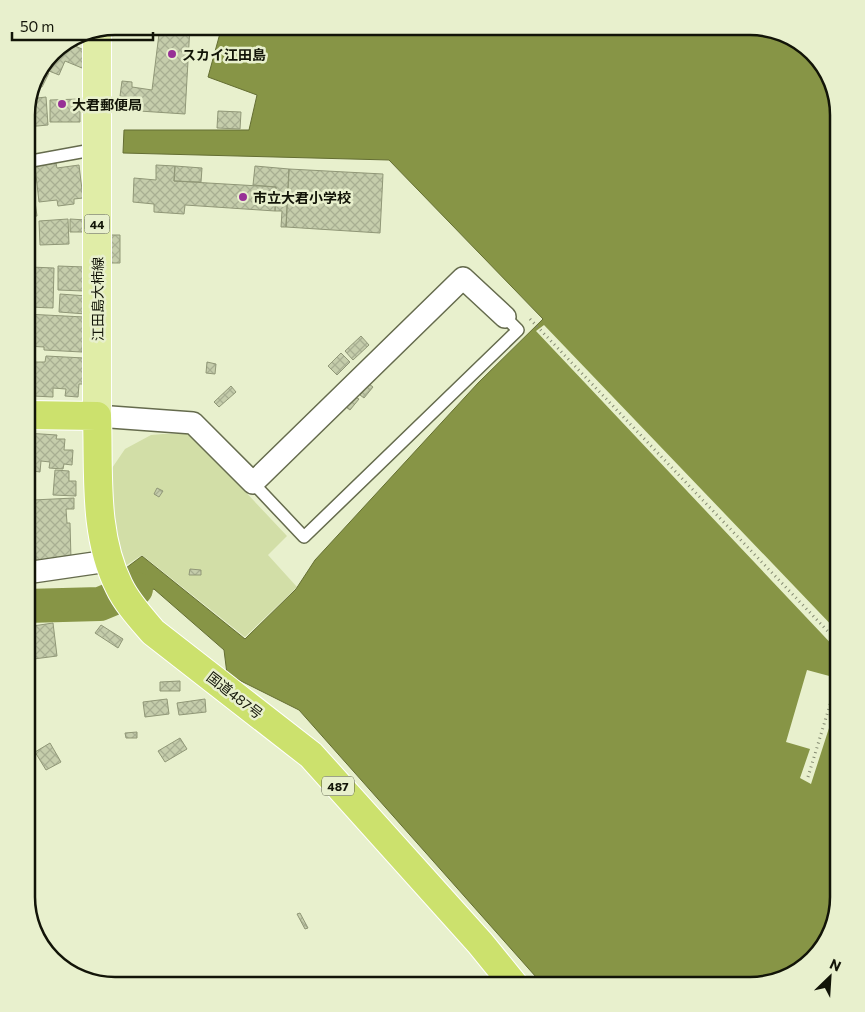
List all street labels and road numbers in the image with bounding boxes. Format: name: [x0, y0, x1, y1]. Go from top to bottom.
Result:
road number: 44: [84, 214, 110, 233]
street label: 江田島大柿線: [89, 257, 106, 341]
street label: 国道487号: [204, 668, 266, 722]
road number: 487: [322, 776, 354, 796]

